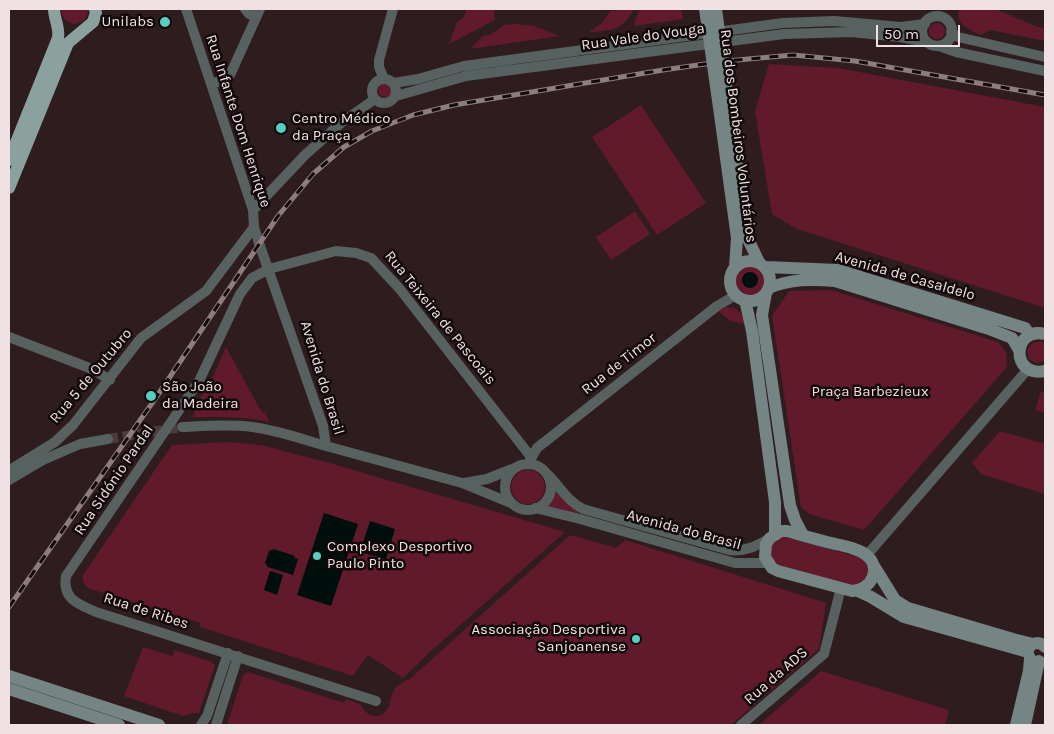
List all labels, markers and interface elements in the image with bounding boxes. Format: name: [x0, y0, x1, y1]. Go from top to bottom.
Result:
place label: Unilabs: [101, 13, 154, 31]
marker: Unilabs: [158, 15, 172, 29]
scale bar: [879, 15, 963, 47]
street label: Rua Vale do Vouga: [580, 19, 706, 55]
text: 50 m: [884, 25, 919, 43]
street label: Rua dos Bombeiros Voluntários: [716, 28, 760, 244]
street label: Rua Infante Dom Henrique: [202, 32, 274, 210]
place label: Centro Médico da Praça: [292, 110, 390, 145]
marker: Centro Médico da Praça: [274, 121, 288, 135]
street label: Rua Teixeira de Pascoais: [380, 247, 500, 389]
street label: Avenida de Casaldelo: [833, 247, 977, 305]
street label: Avenida do Brasil: [296, 319, 348, 437]
street label: Rua 5 de Outubro: [46, 325, 136, 427]
street label: Rua de Timor: [578, 329, 660, 399]
place label: São João da Madeira: [162, 378, 238, 413]
park label: Praça Barbezieux: [811, 383, 929, 401]
marker: São João da Madeira: [144, 389, 158, 403]
street label: Rua Sidónio Pardal: [70, 421, 158, 539]
street label: Avenida do Brasil: [625, 506, 743, 554]
place label: Complexo Desportivo Paulo Pinto: [327, 538, 472, 573]
marker: Complexo Desportivo Paulo Pinto: [311, 550, 323, 562]
street label: Rua de Ribes: [101, 589, 191, 633]
place label: Associação Desportiva Sanjoanense: [471, 621, 626, 656]
marker: Associação Desportiva Sanjoanense: [630, 633, 642, 645]
street label: Rua da ADS: [741, 643, 811, 709]

